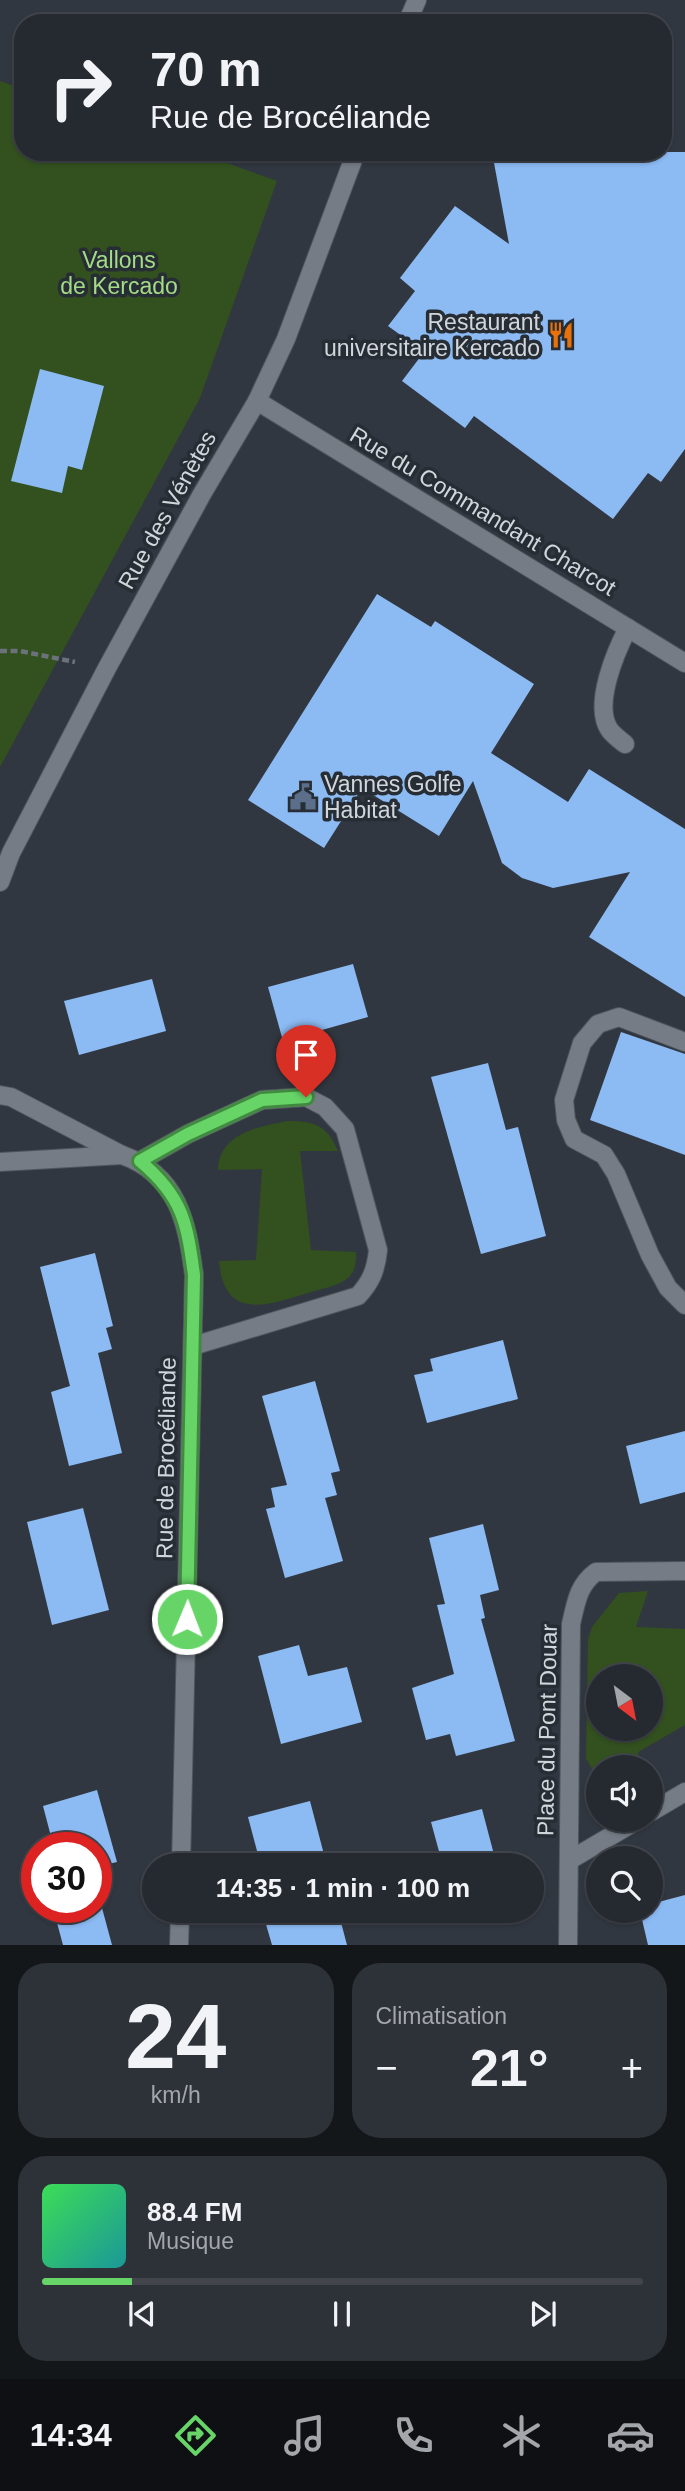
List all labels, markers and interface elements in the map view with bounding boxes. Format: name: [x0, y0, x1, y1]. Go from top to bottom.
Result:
icon: right: [35, 42, 126, 133]
text: 70 m: [150, 42, 262, 96]
text: Rue de Brocéliande: [150, 99, 431, 135]
park label: Vallons de Kercado: [60, 247, 178, 299]
place label: Restaurant universitaire Kercado: [324, 309, 541, 361]
restaurant icon: Restaurant universitaire Kercado: [546, 320, 576, 350]
street label: Rue du Commandant Charcot: [345, 421, 621, 601]
street label: Rue des Vénètes: [113, 427, 221, 593]
place label: Vannes Golfe Habitat: [324, 771, 462, 823]
public building icon: Vannes Golfe Habitat: [288, 782, 318, 812]
pin: [276, 1025, 336, 1097]
icon: arrive: [287, 1036, 325, 1074]
street label: Rue de Brocéliande: [151, 1357, 181, 1559]
position arrow: [150, 1582, 224, 1656]
street label: Place du Pont Douar: [532, 1623, 562, 1836]
north arrow: [586, 1664, 663, 1741]
map controls: [586, 1664, 663, 1923]
button: sound: [586, 1755, 663, 1832]
speed limit sign: 30: [21, 1832, 112, 1923]
button: search: [586, 1846, 663, 1923]
text: 14:35 · 1 min · 100 m: [216, 1873, 470, 1903]
text: 24: [125, 1986, 226, 2087]
text: Climatisation: [376, 2003, 507, 2029]
text: 21°: [470, 2039, 549, 2097]
text: −: [376, 2047, 398, 2089]
text: +: [621, 2047, 643, 2089]
text: km/h: [151, 2082, 201, 2108]
text: 88.4 FM: [147, 2197, 242, 2227]
text: Musique: [147, 2228, 234, 2254]
icon: previous: [123, 2295, 161, 2333]
icon: pause: [323, 2295, 361, 2333]
icon: next: [524, 2295, 562, 2333]
icon: directions: [171, 2411, 220, 2460]
icon: music: [280, 2411, 329, 2460]
icon: phone: [389, 2411, 438, 2460]
icon: climate: [497, 2411, 546, 2460]
icon: car: [606, 2411, 655, 2460]
text: 14:34: [30, 2417, 112, 2453]

